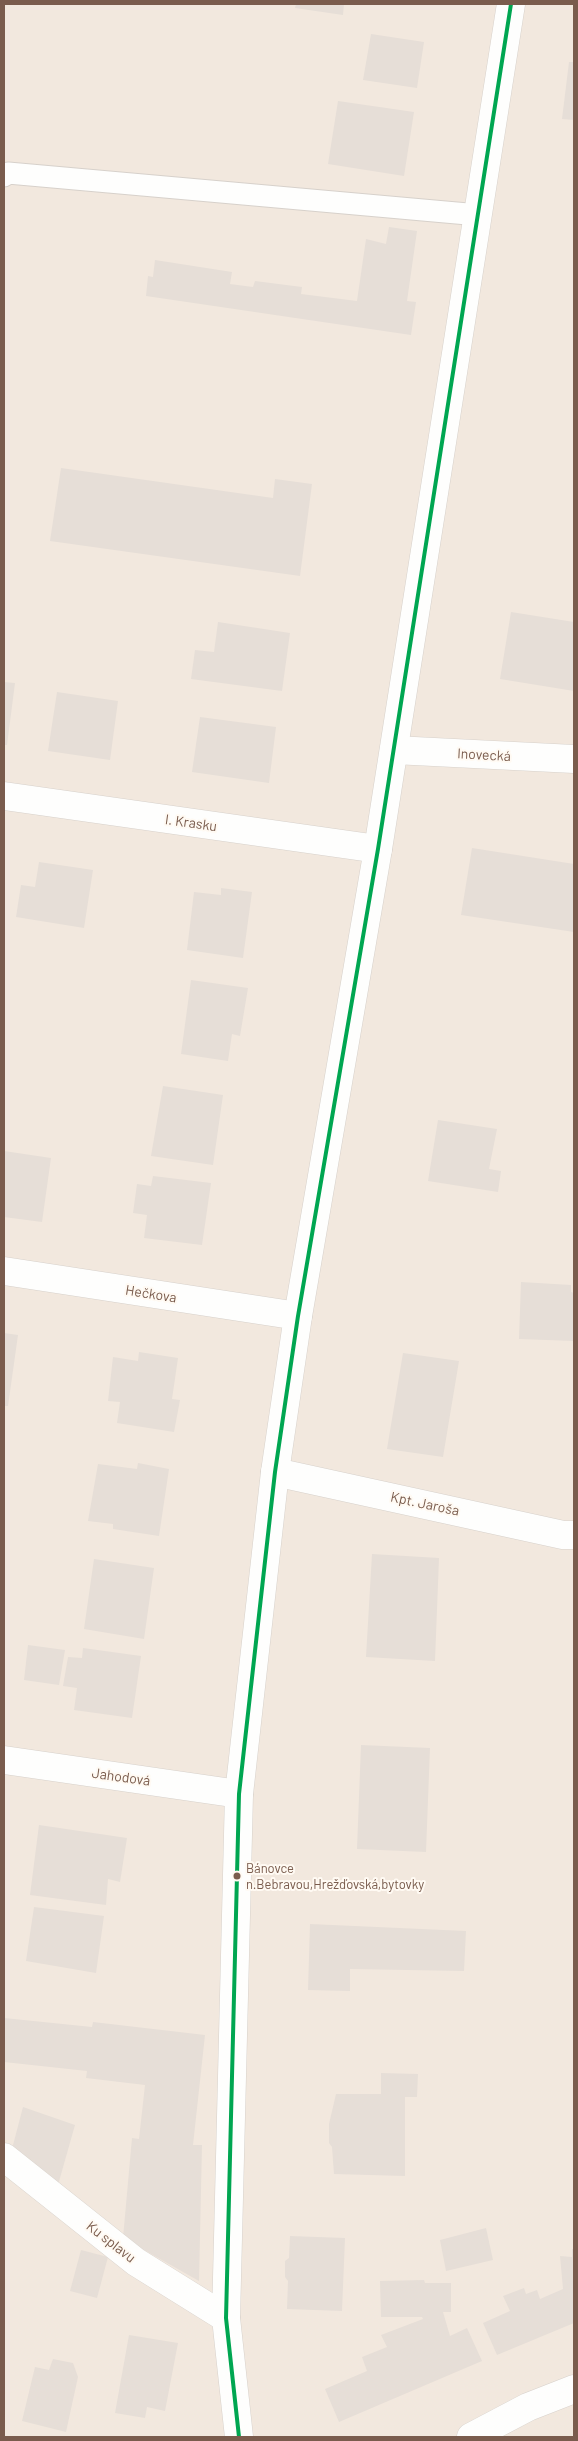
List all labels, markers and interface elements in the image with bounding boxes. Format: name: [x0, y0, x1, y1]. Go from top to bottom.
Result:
street label: Inovecká: [457, 745, 511, 765]
street label: I. Krasku: [164, 811, 218, 835]
street label: Hečkova: [124, 1282, 178, 1306]
street label: Kpt. Jaroša: [389, 1489, 461, 1519]
street label: Jahodová: [91, 1765, 151, 1789]
place label: Bánovce n.Bebravou,Hrežďovská,bytovky: [246, 1861, 424, 1892]
marker: Bánovce n.Bebravou,Hrežďovská,bytovky: [232, 1871, 242, 1881]
street label: Ku splavu: [83, 2218, 139, 2266]

